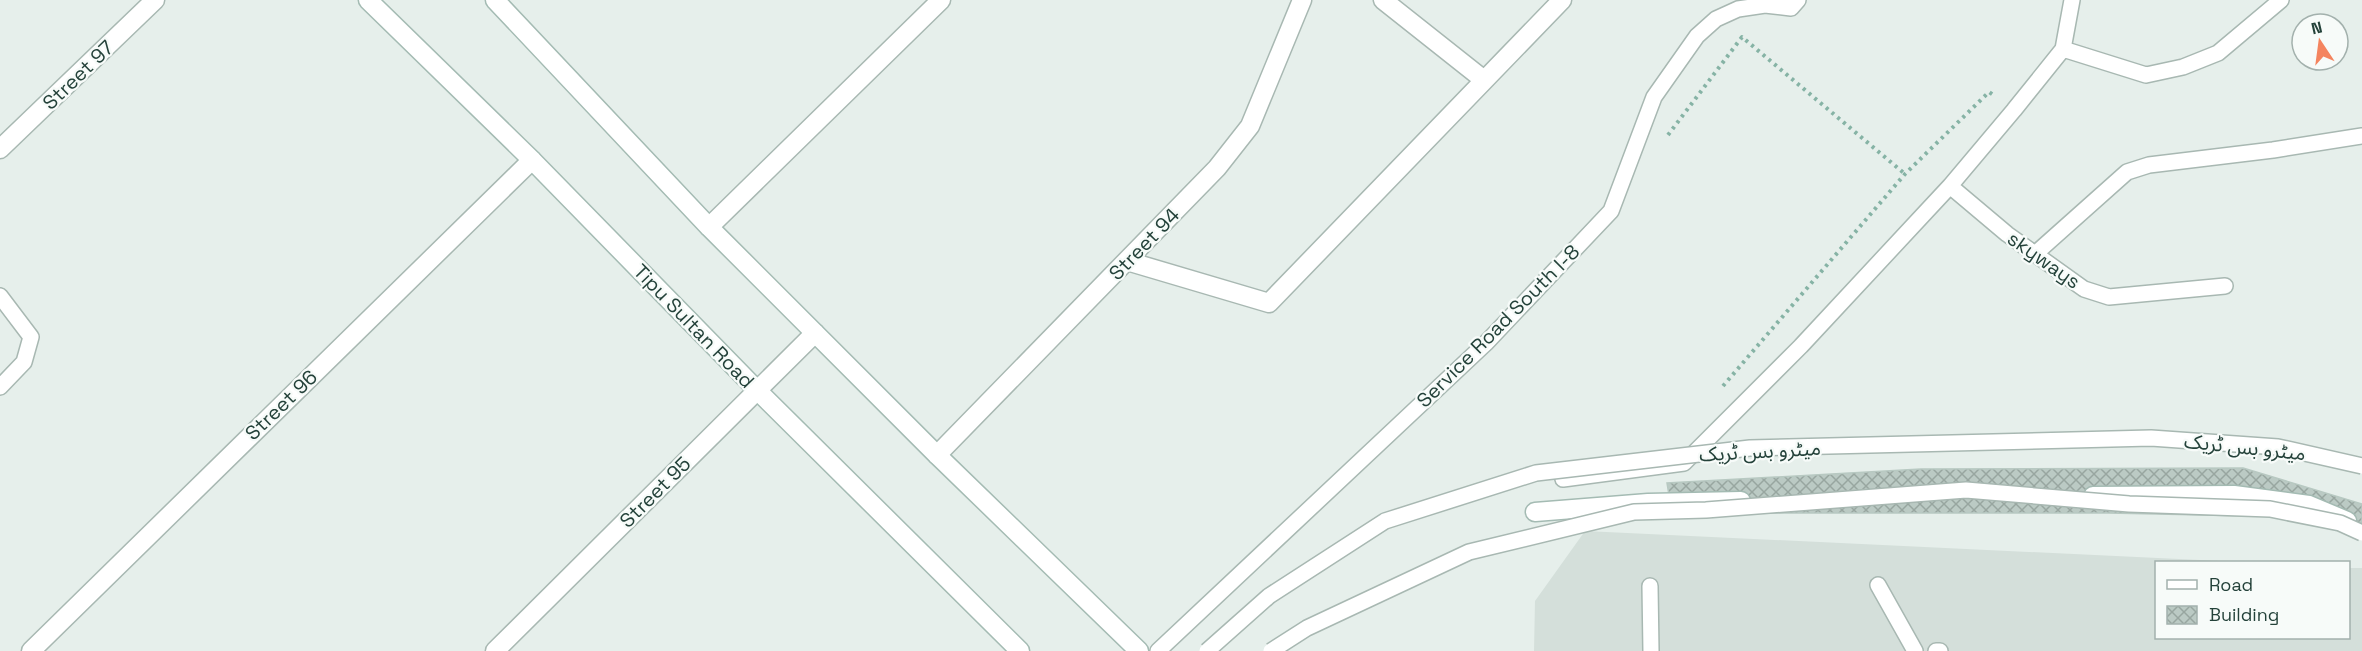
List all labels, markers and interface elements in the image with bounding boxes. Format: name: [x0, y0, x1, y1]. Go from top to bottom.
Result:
north arrow: [2290, 12, 2350, 72]
text: N: [2309, 16, 2324, 39]
street label: Street 97: [37, 35, 119, 115]
street label: Street 94: [1103, 202, 1185, 286]
street label: skyways: [2002, 225, 2086, 295]
street label: Service Road South I-8: [1411, 239, 1585, 413]
street label: Tipu Sultan Road: [628, 258, 760, 394]
street label: Street 96: [239, 364, 323, 446]
street label: میٹرو بس ٹریک: [2183, 428, 2307, 466]
street label: میٹرو بس ٹریک: [1698, 435, 1822, 467]
street label: Street 95: [614, 451, 696, 533]
legend: [2155, 561, 2350, 639]
text: Road: [2209, 573, 2253, 596]
text: Building: [2209, 603, 2279, 626]

